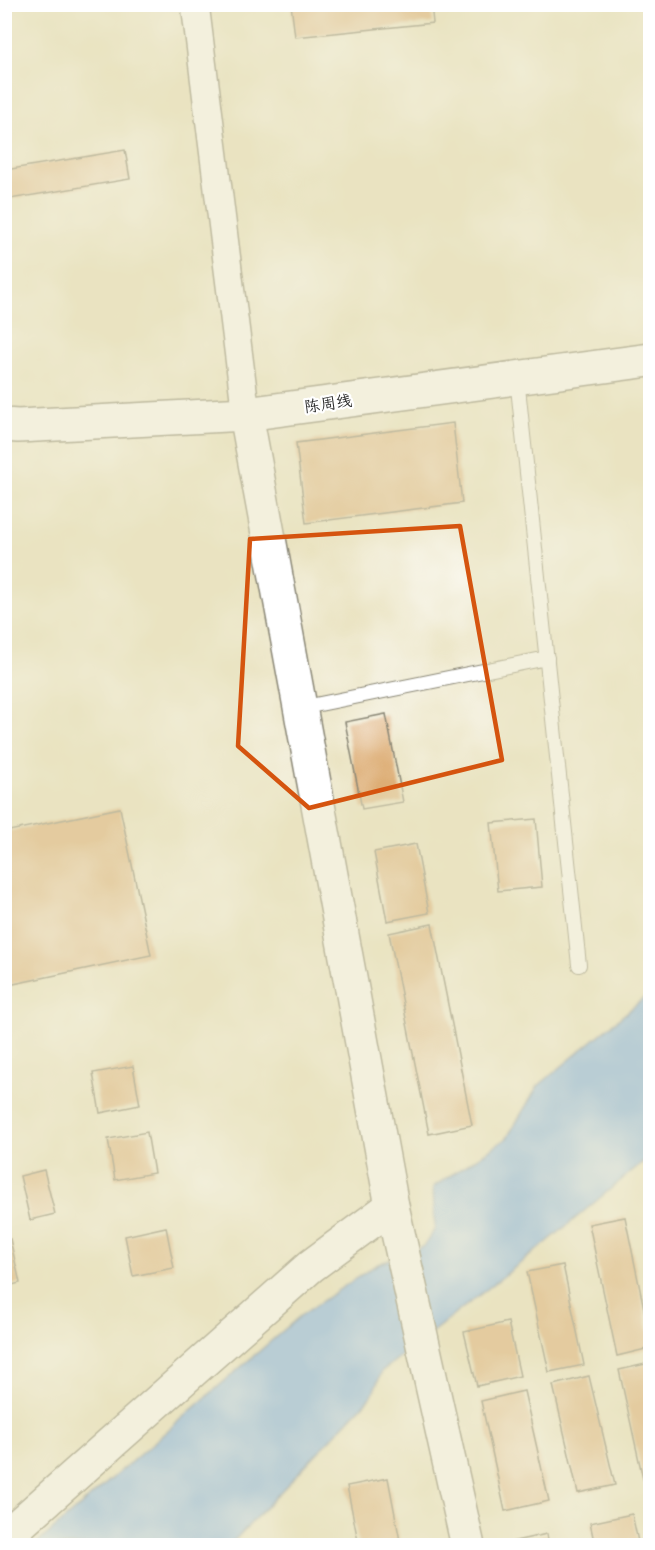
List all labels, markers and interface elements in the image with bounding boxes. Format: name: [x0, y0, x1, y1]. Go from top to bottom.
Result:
street label: 陈周线: [303, 392, 354, 419]

